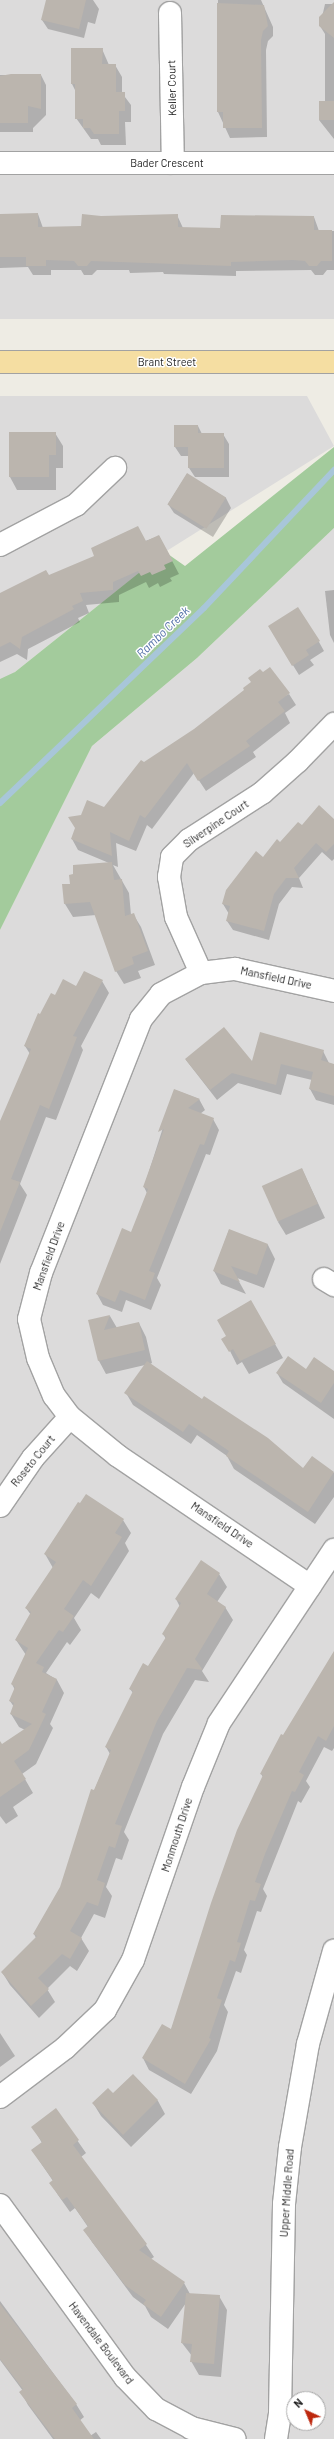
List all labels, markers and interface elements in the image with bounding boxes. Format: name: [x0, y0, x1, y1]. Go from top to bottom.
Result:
street label: Keller Court: [165, 60, 179, 116]
street label: Bader Crescent: [130, 156, 204, 170]
street label: Brant Street: [138, 355, 196, 369]
water label: Rambo Creek: [134, 603, 192, 661]
street label: Silverpine Court: [181, 797, 251, 851]
street label: Mansfield Drive: [239, 964, 313, 992]
street label: Mansfield Drive: [30, 1220, 68, 1292]
street label: Roseto Court: [8, 1433, 58, 1489]
street label: Mansfield Drive: [188, 1499, 256, 1551]
street label: Monmouth Drive: [159, 1796, 195, 1874]
street label: Upper Middle Road: [277, 2148, 297, 2238]
street label: Havendale Boulevard: [66, 2299, 136, 2387]
north arrow: [286, 2391, 326, 2431]
text: N: [291, 2396, 305, 2410]

